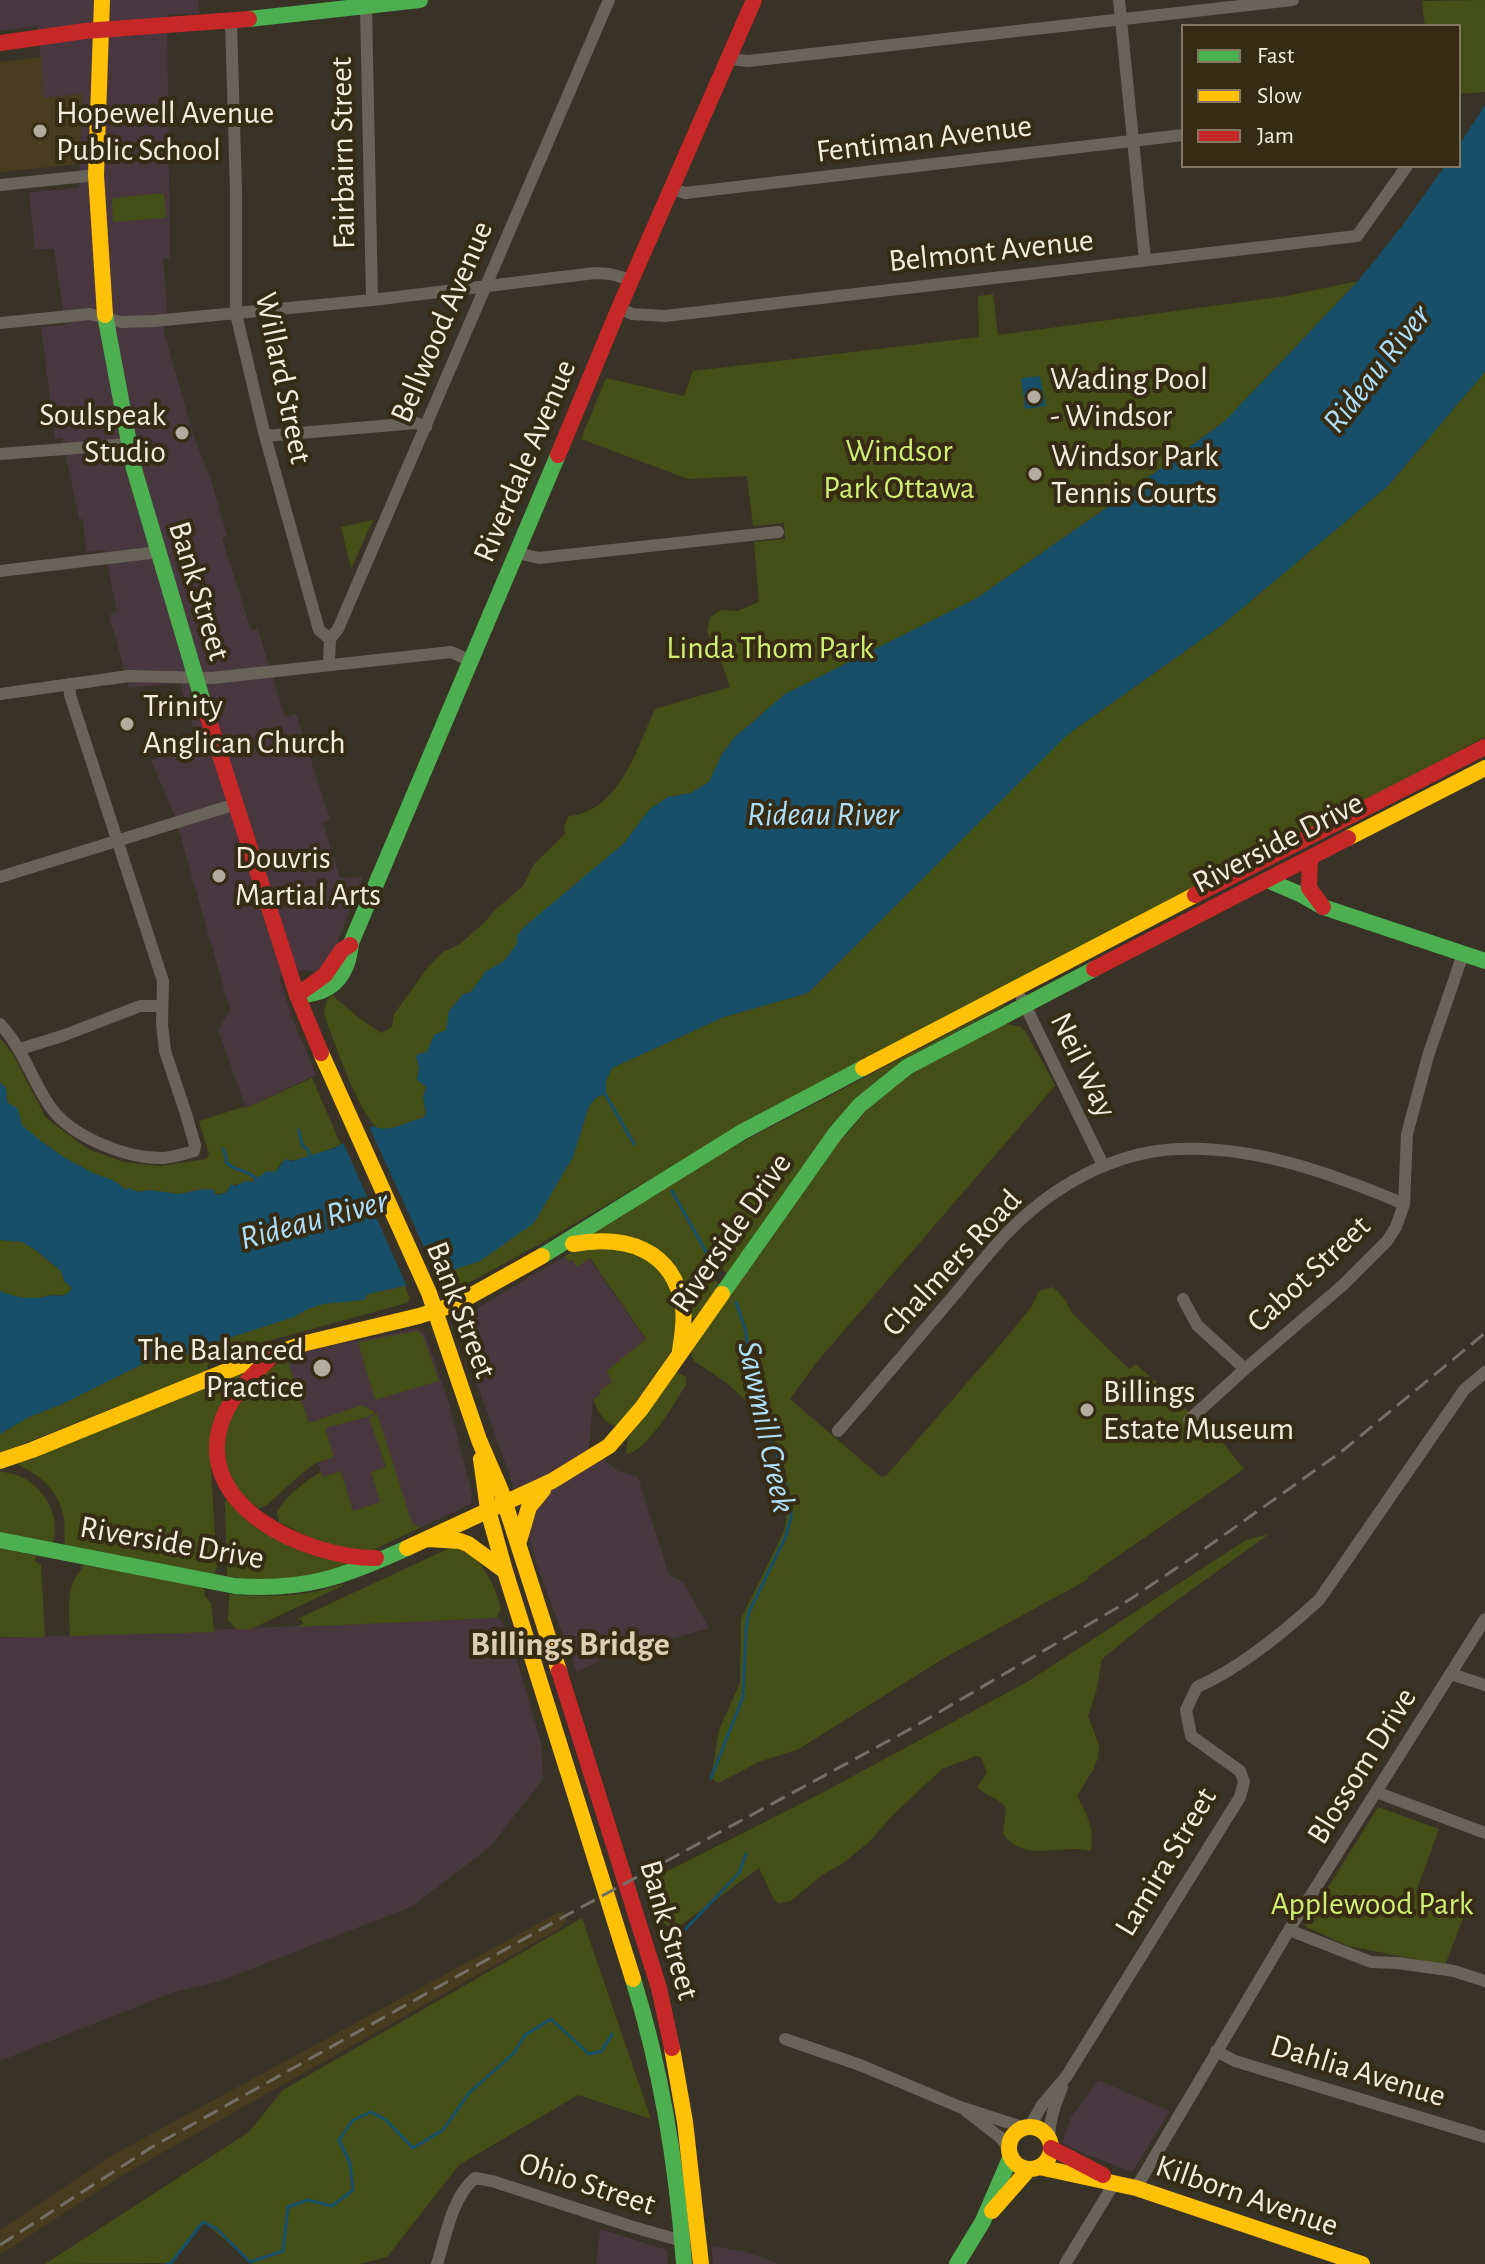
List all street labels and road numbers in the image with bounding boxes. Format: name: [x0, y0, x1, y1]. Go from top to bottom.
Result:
street label: Fairbairn Street: [322, 57, 364, 249]
street label: Fentiman Avenue: [814, 107, 1034, 171]
street label: Bellwood Avenue: [382, 216, 502, 428]
street label: Belmont Avenue: [887, 221, 1095, 281]
street label: Willard Street: [246, 289, 320, 467]
street label: Riverdale Avenue: [465, 354, 585, 568]
street label: Bank Street: [160, 517, 238, 665]
street label: Riverside Drive: [1186, 784, 1370, 902]
street label: Neil Way: [1041, 1006, 1125, 1124]
street label: Riverside Drive: [662, 1146, 800, 1320]
street label: Chalmers Road: [874, 1181, 1030, 1345]
street label: Cabot Street: [1239, 1207, 1379, 1341]
street label: Bank Street: [417, 1236, 505, 1384]
street label: Riverside Drive: [77, 1508, 267, 1578]
street label: Blossom Drive: [1299, 1681, 1425, 1851]
street label: Lamira Street: [1107, 1781, 1225, 1943]
street label: Bank Street: [631, 1856, 707, 2004]
street label: Dahlia Avenue: [1266, 2026, 1450, 2116]
street label: Ohio Street: [514, 2144, 660, 2224]
street label: Kilborn Avenue: [1151, 2147, 1343, 2245]

